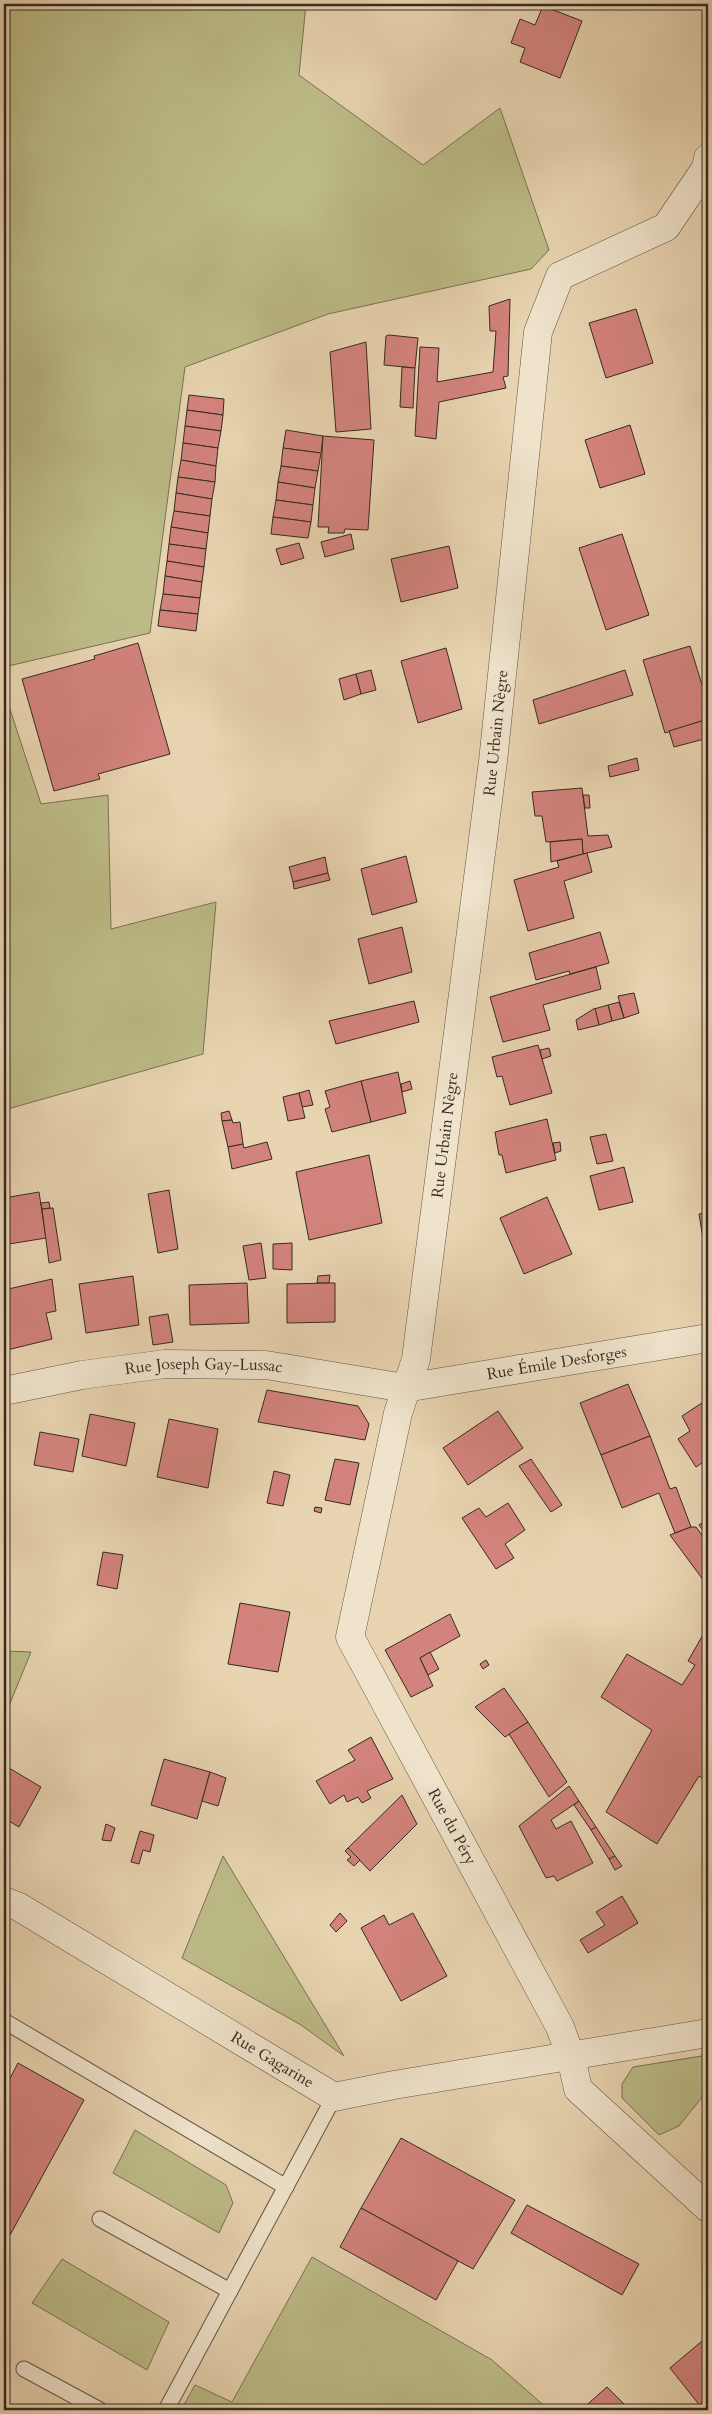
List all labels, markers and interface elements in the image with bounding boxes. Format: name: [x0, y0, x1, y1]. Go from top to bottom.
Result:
street label: Rue Urbain Nègre: [478, 669, 514, 797]
street label: Rue Urbain Nègre: [426, 1071, 464, 1199]
street label: Rue Émile Desforges: [485, 1341, 628, 1385]
street label: Rue Joseph Gay-Lussac: [123, 1353, 284, 1380]
street label: Rue du Péry: [422, 1784, 482, 1869]
street label: Rue Gagarine: [227, 2026, 318, 2093]

